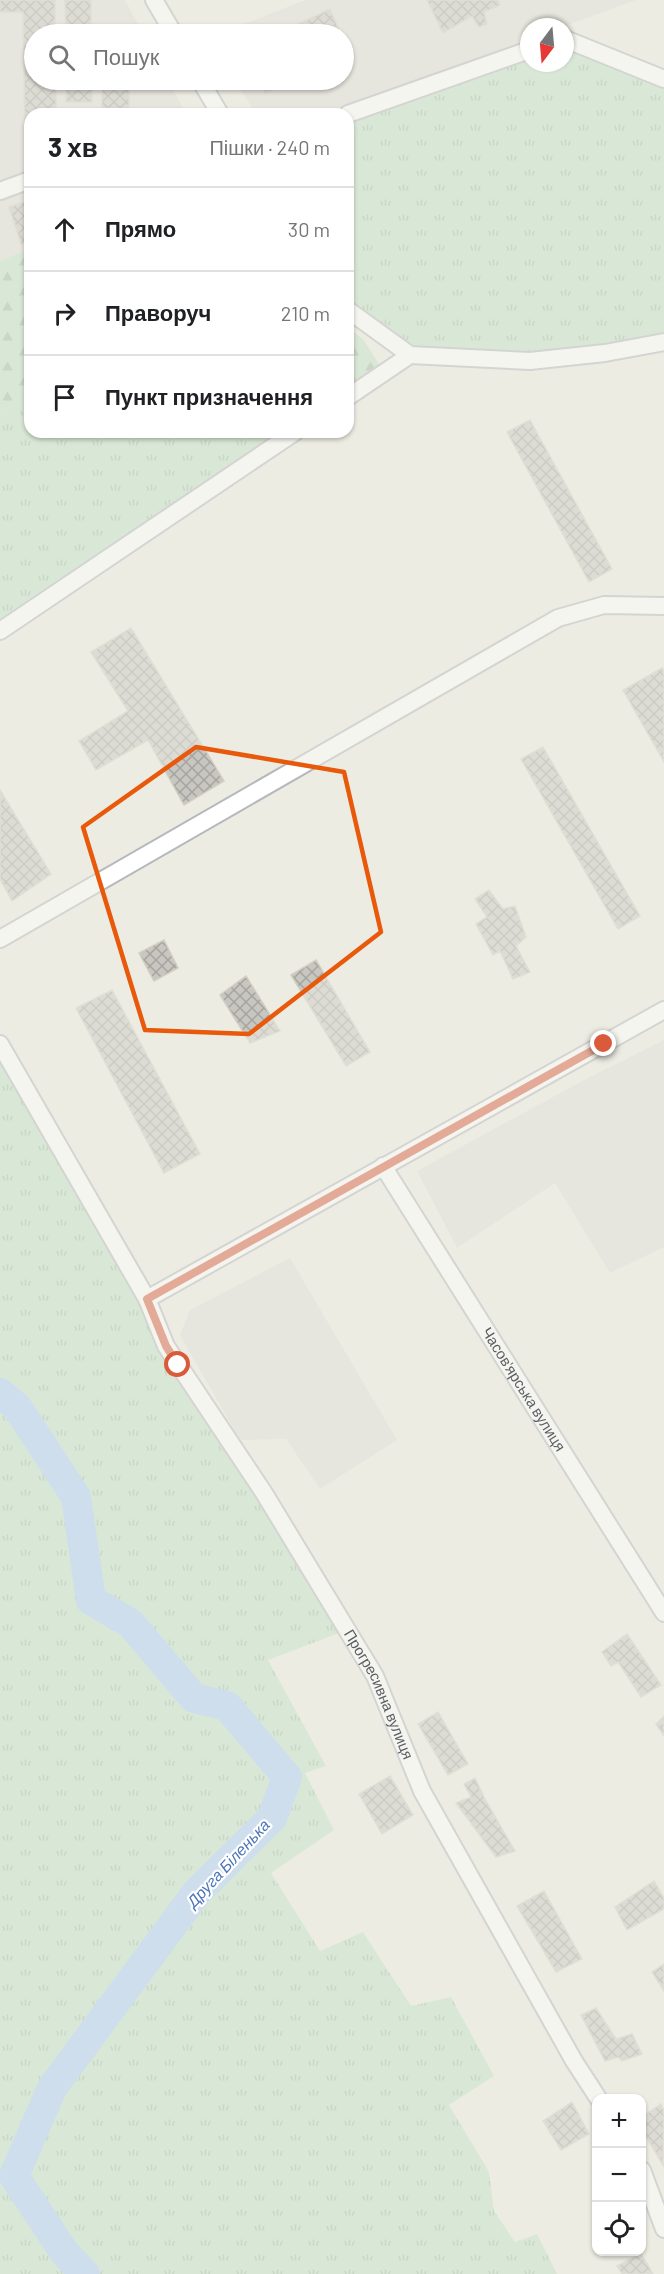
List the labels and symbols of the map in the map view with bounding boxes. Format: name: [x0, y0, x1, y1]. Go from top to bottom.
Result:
north arrow: [520, 18, 574, 72]
route end: [590, 1030, 616, 1056]
street label: Часов'ярська вулиця: [479, 1324, 570, 1454]
route start: [164, 1351, 190, 1377]
street label: Прогресивна вулиця: [341, 1626, 418, 1762]
water label: Друга Біленька: [181, 1815, 273, 1912]

